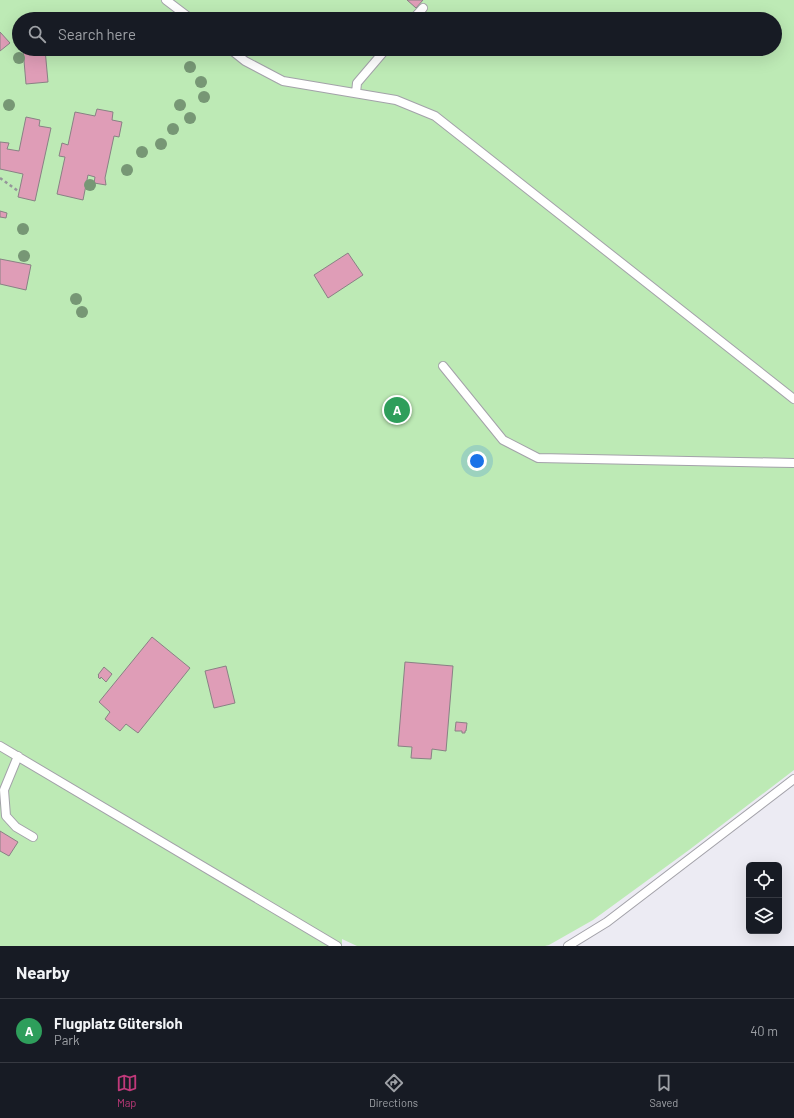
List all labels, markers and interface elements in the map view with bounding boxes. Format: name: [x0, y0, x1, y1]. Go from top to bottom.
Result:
search box: [12, 12, 782, 56]
icon: search: [26, 23, 48, 45]
text: Search here: [58, 25, 136, 43]
pin: A: [384, 395, 410, 425]
your location: [467, 451, 487, 471]
map controls: [746, 862, 782, 934]
button: locate: [746, 862, 782, 898]
button: layers: [746, 898, 782, 934]
text: Nearby: [16, 962, 70, 982]
text: Flugplatz Gütersloh: [54, 1014, 183, 1032]
text: A: [25, 1023, 33, 1039]
text: 40 m: [750, 1023, 778, 1039]
text: Park: [54, 1032, 80, 1048]
tab: Map: [116, 1072, 138, 1109]
tab: Directions: [369, 1072, 418, 1109]
tab: Saved: [649, 1072, 678, 1109]

